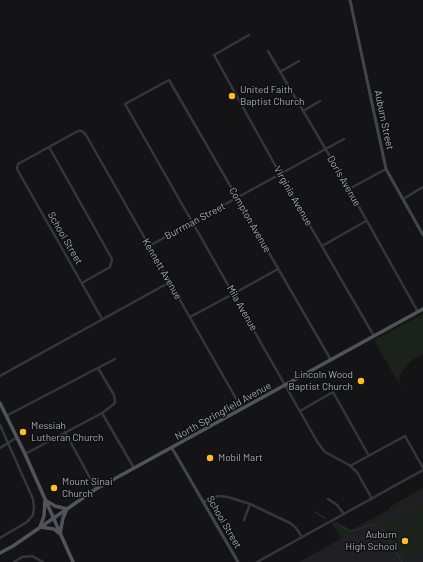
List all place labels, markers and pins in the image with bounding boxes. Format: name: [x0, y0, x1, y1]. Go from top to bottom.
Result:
place label: United Faith Baptist Church: [240, 84, 304, 108]
marker: United Faith Baptist Church: [227, 91, 237, 101]
place label: Lincoln Wood Baptist Church: [289, 369, 353, 392]
marker: Lincoln Wood Baptist Church: [356, 376, 366, 386]
place label: Messiah Lutheran Church: [31, 420, 103, 444]
marker: Messiah Lutheran Church: [18, 427, 28, 437]
place label: Mobil Mart: [218, 452, 263, 464]
marker: Mobil Mart: [205, 453, 215, 463]
place label: Mount Sinai Church: [62, 476, 112, 500]
marker: Mount Sinai Church: [49, 483, 59, 493]
place label: Auburn High School: [346, 529, 397, 552]
marker: Auburn High School: [400, 536, 410, 546]

